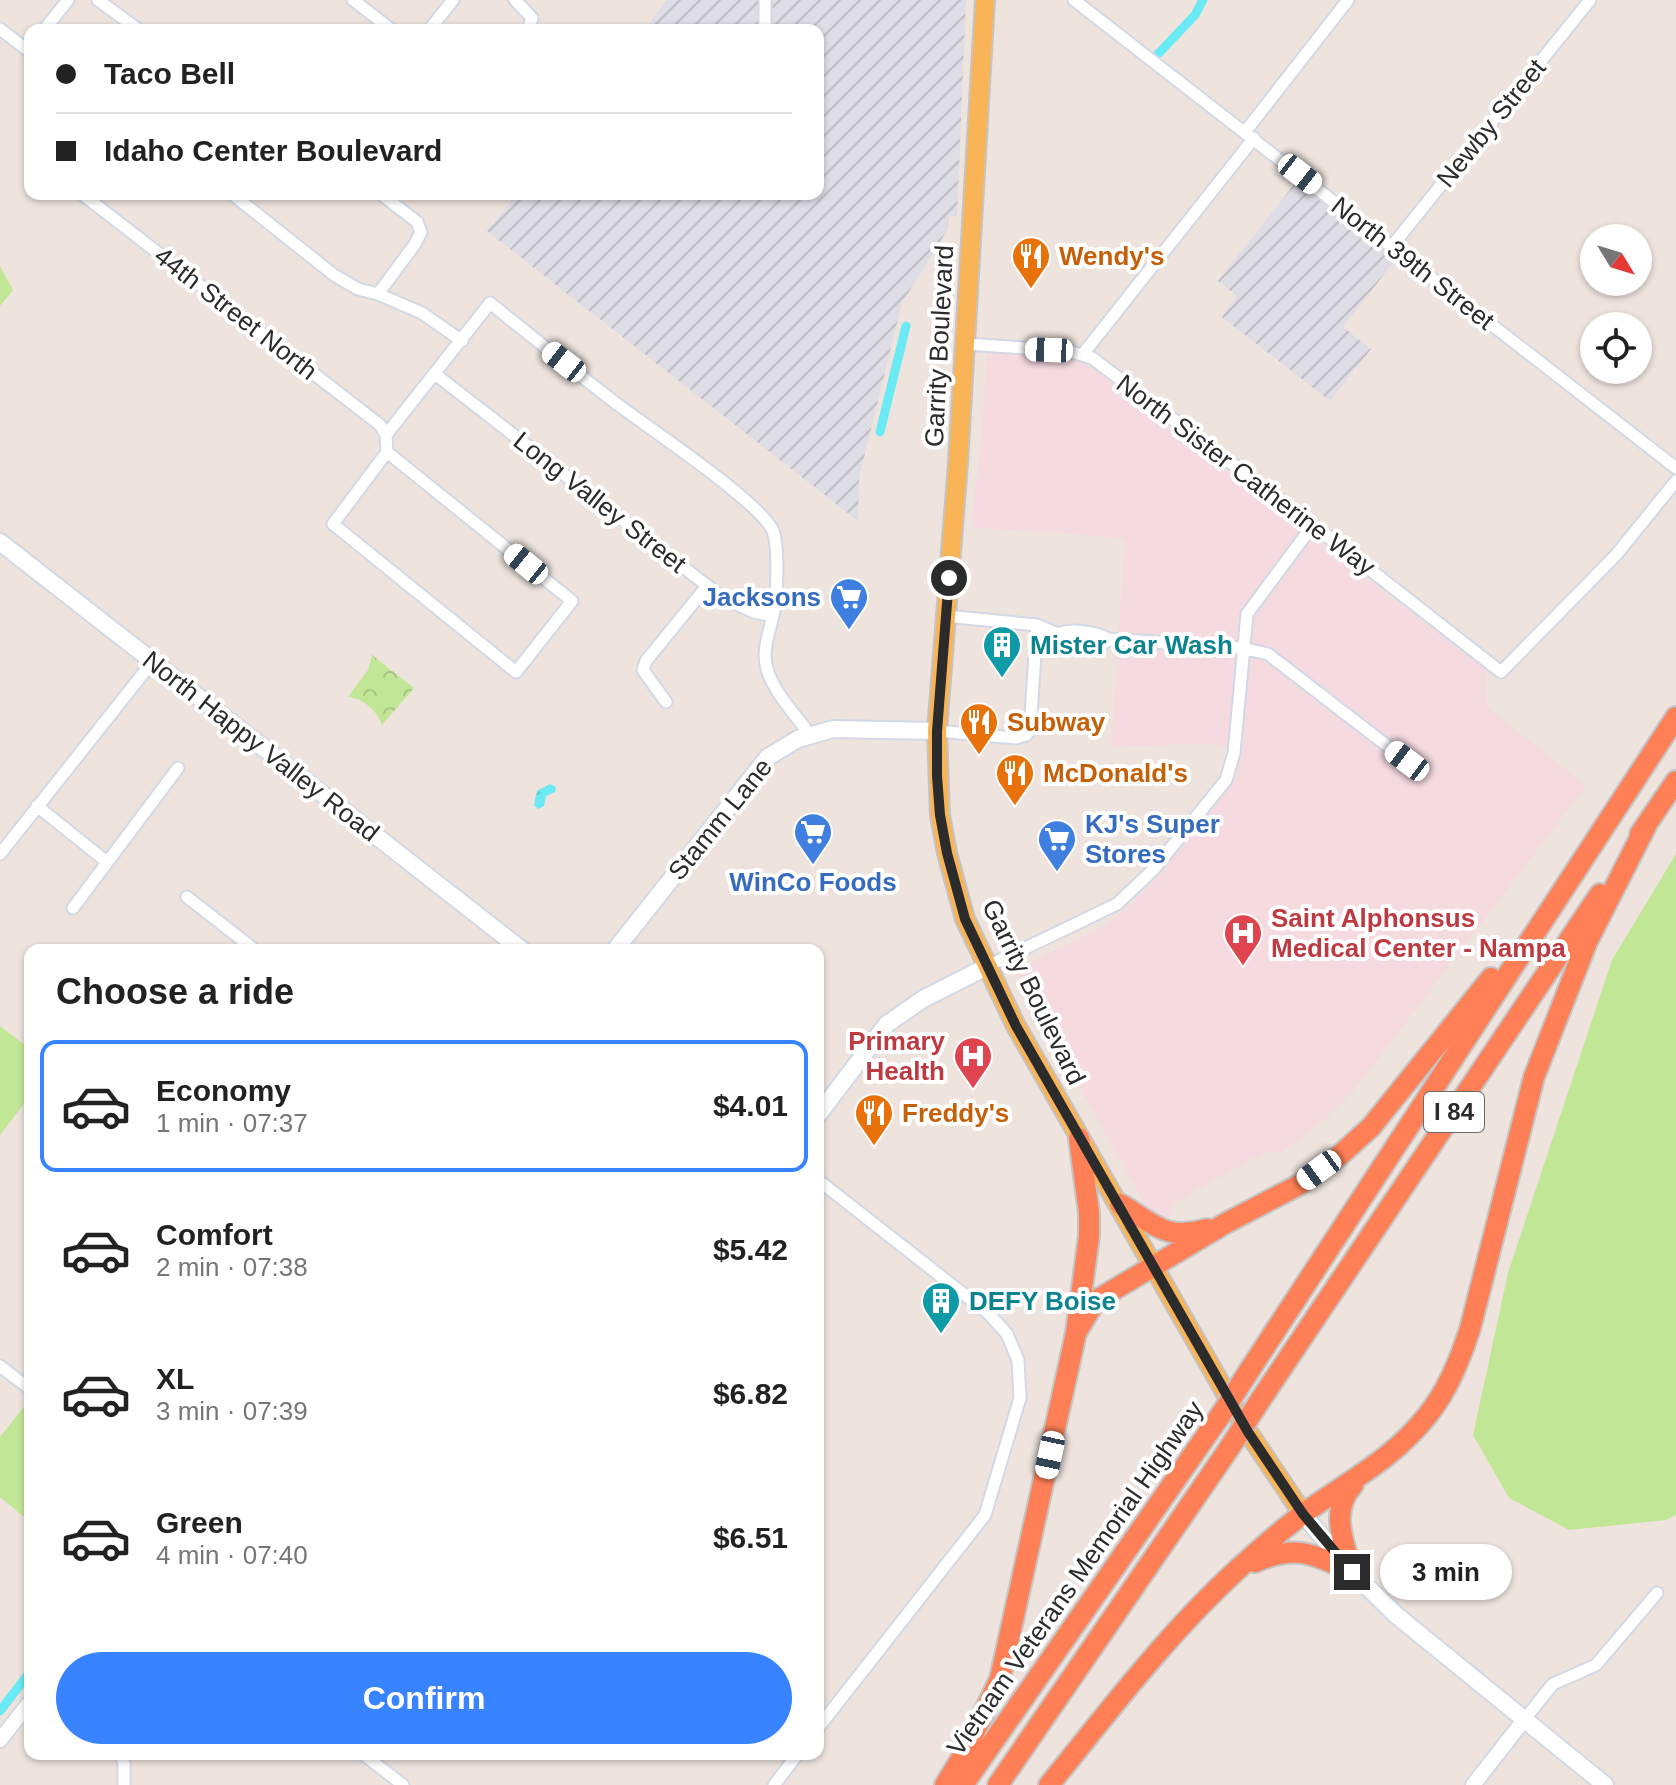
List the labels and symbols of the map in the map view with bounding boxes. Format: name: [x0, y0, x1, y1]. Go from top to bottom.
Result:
street label: Newby Street: [1430, 52, 1552, 193]
car: [1274, 150, 1326, 198]
street label: North 39th Street: [1326, 190, 1501, 336]
north arrow: [1580, 224, 1652, 296]
restaurant icon: Wendy's: [1010, 235, 1052, 290]
street label: 44th Street North: [149, 240, 323, 386]
place label: Wendy's: [1059, 241, 1164, 271]
street label: Garrity Boulevard: [919, 244, 959, 448]
car: [1025, 337, 1073, 363]
car: [538, 338, 590, 386]
street label: North Sister Catherine Way: [1111, 368, 1381, 582]
street label: Long Valley Street: [508, 425, 693, 579]
car: [500, 540, 552, 588]
route start: [931, 560, 967, 596]
supermarket icon: Jacksons: [828, 576, 870, 631]
place label: Jacksons: [702, 582, 821, 612]
building icon: Mister Car Wash: [981, 624, 1023, 679]
place label: Mister Car Wash: [1030, 630, 1233, 660]
street label: North Happy Valley Road: [137, 644, 385, 848]
restaurant icon: Subway: [958, 701, 1000, 756]
place label: Subway: [1007, 707, 1106, 737]
car: [1381, 737, 1433, 785]
street label: Stamm Lane: [662, 752, 778, 886]
restaurant icon: McDonald's: [994, 752, 1036, 807]
place label: McDonald's: [1043, 758, 1188, 788]
place label: KJ's Super Stores: [1085, 809, 1220, 869]
supermarket icon: WinCo Foods: [792, 811, 834, 866]
supermarket icon: KJ's Super Stores: [1036, 818, 1078, 873]
place label: WinCo Foods: [729, 867, 897, 897]
street label: Garrity Boulevard: [976, 895, 1092, 1089]
place label: Saint Alphonsus Medical Center - Nampa: [1271, 903, 1566, 963]
hospital icon: Saint Alphonsus Medical Center - Nampa: [1222, 912, 1264, 967]
place label: Primary Health: [848, 1026, 946, 1086]
hospital icon: Primary Health: [952, 1035, 994, 1090]
restaurant icon: Freddy's: [853, 1092, 895, 1147]
road number: I 84: [1424, 1092, 1484, 1132]
place label: Freddy's: [902, 1098, 1009, 1128]
car: [1293, 1146, 1345, 1194]
building icon: DEFY Boise: [920, 1280, 962, 1335]
place label: DEFY Boise: [969, 1286, 1116, 1316]
street label: Vietnam Veterans Memorial Highway: [941, 1395, 1209, 1761]
car: [1033, 1429, 1067, 1481]
callout: 3 min: [1380, 1544, 1512, 1600]
route end: [1334, 1554, 1370, 1590]

